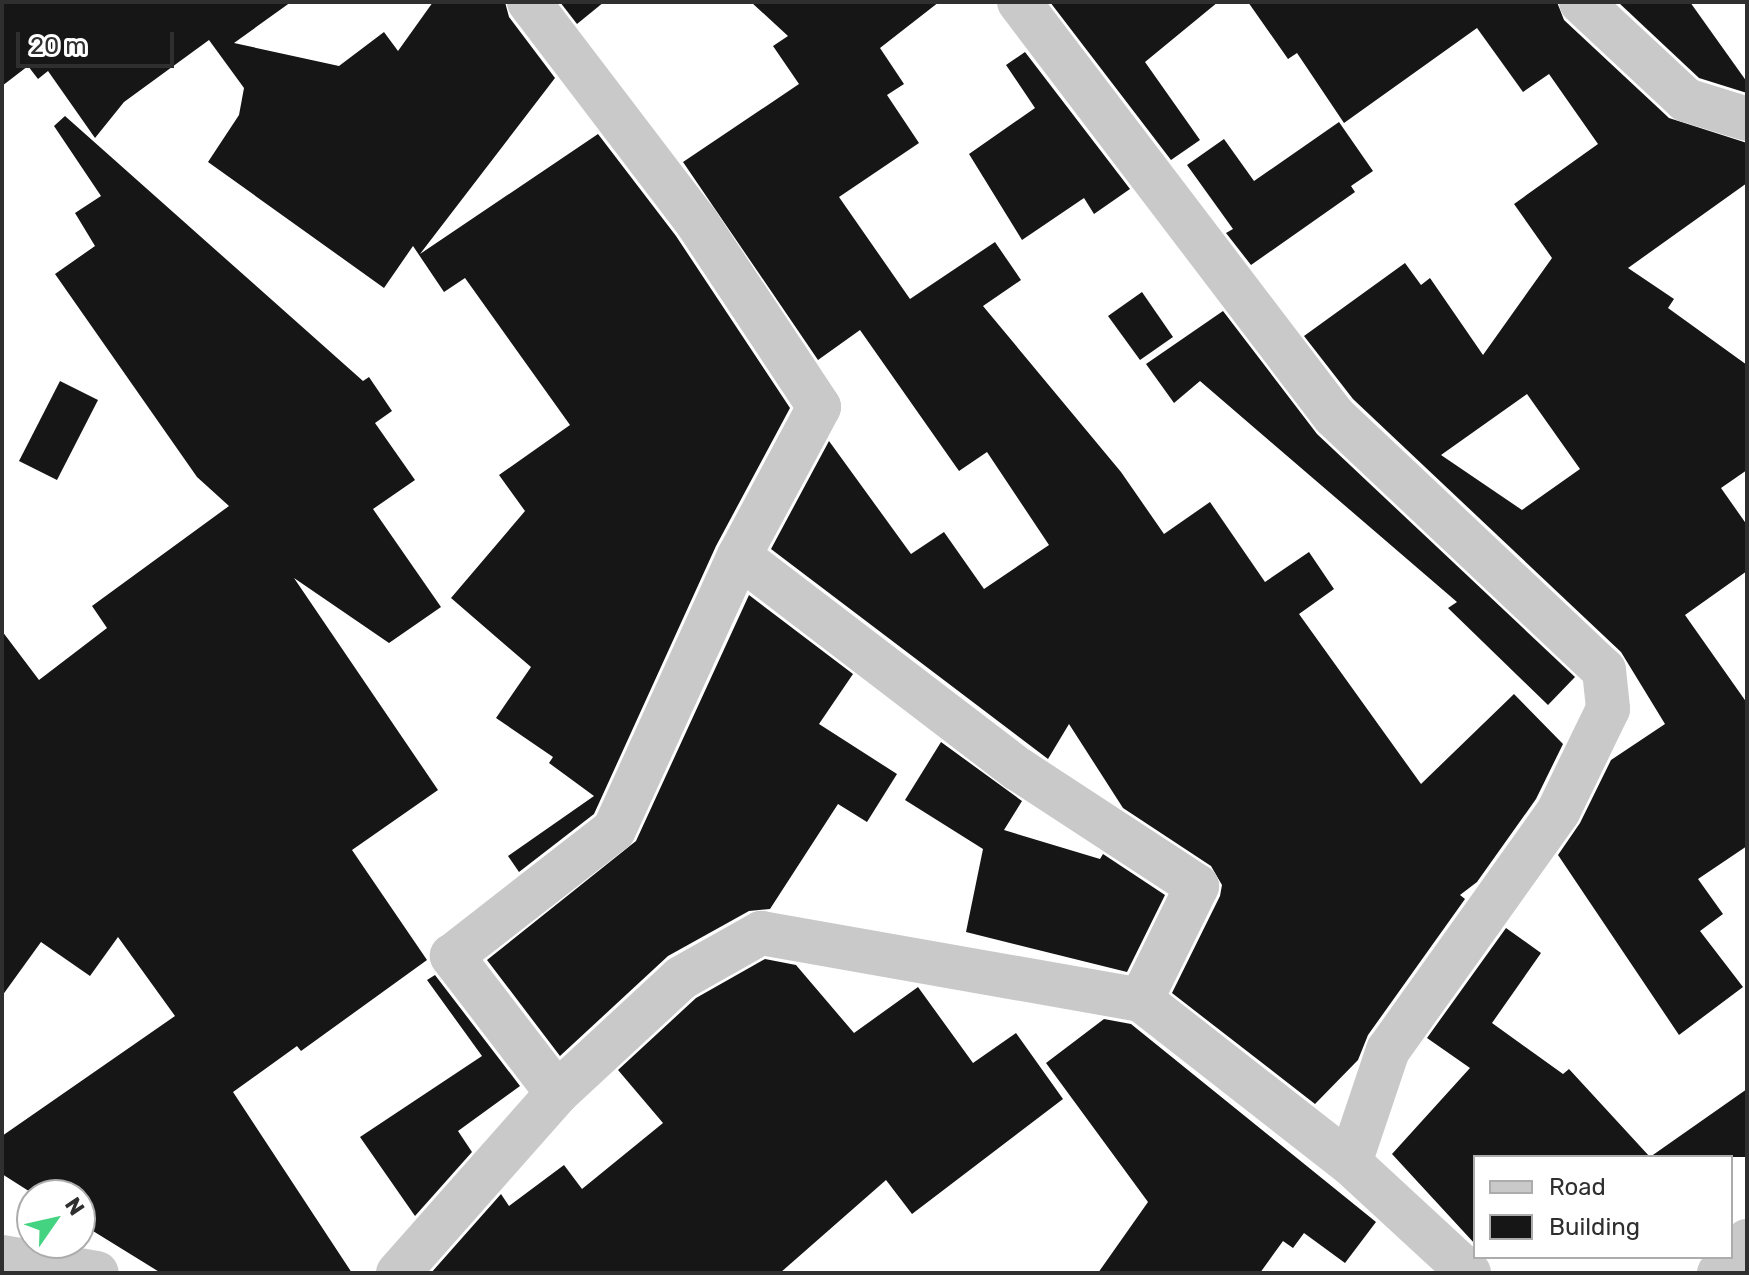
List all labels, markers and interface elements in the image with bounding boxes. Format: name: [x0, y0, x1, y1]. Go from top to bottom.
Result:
scale bar: [20, 16, 178, 66]
text: 20 m: [30, 32, 87, 60]
legend: [1473, 1155, 1733, 1259]
text: Road: [1549, 1173, 1606, 1201]
north arrow: [16, 1179, 96, 1259]
text: N: [59, 1192, 90, 1221]
text: Building: [1549, 1213, 1640, 1241]

